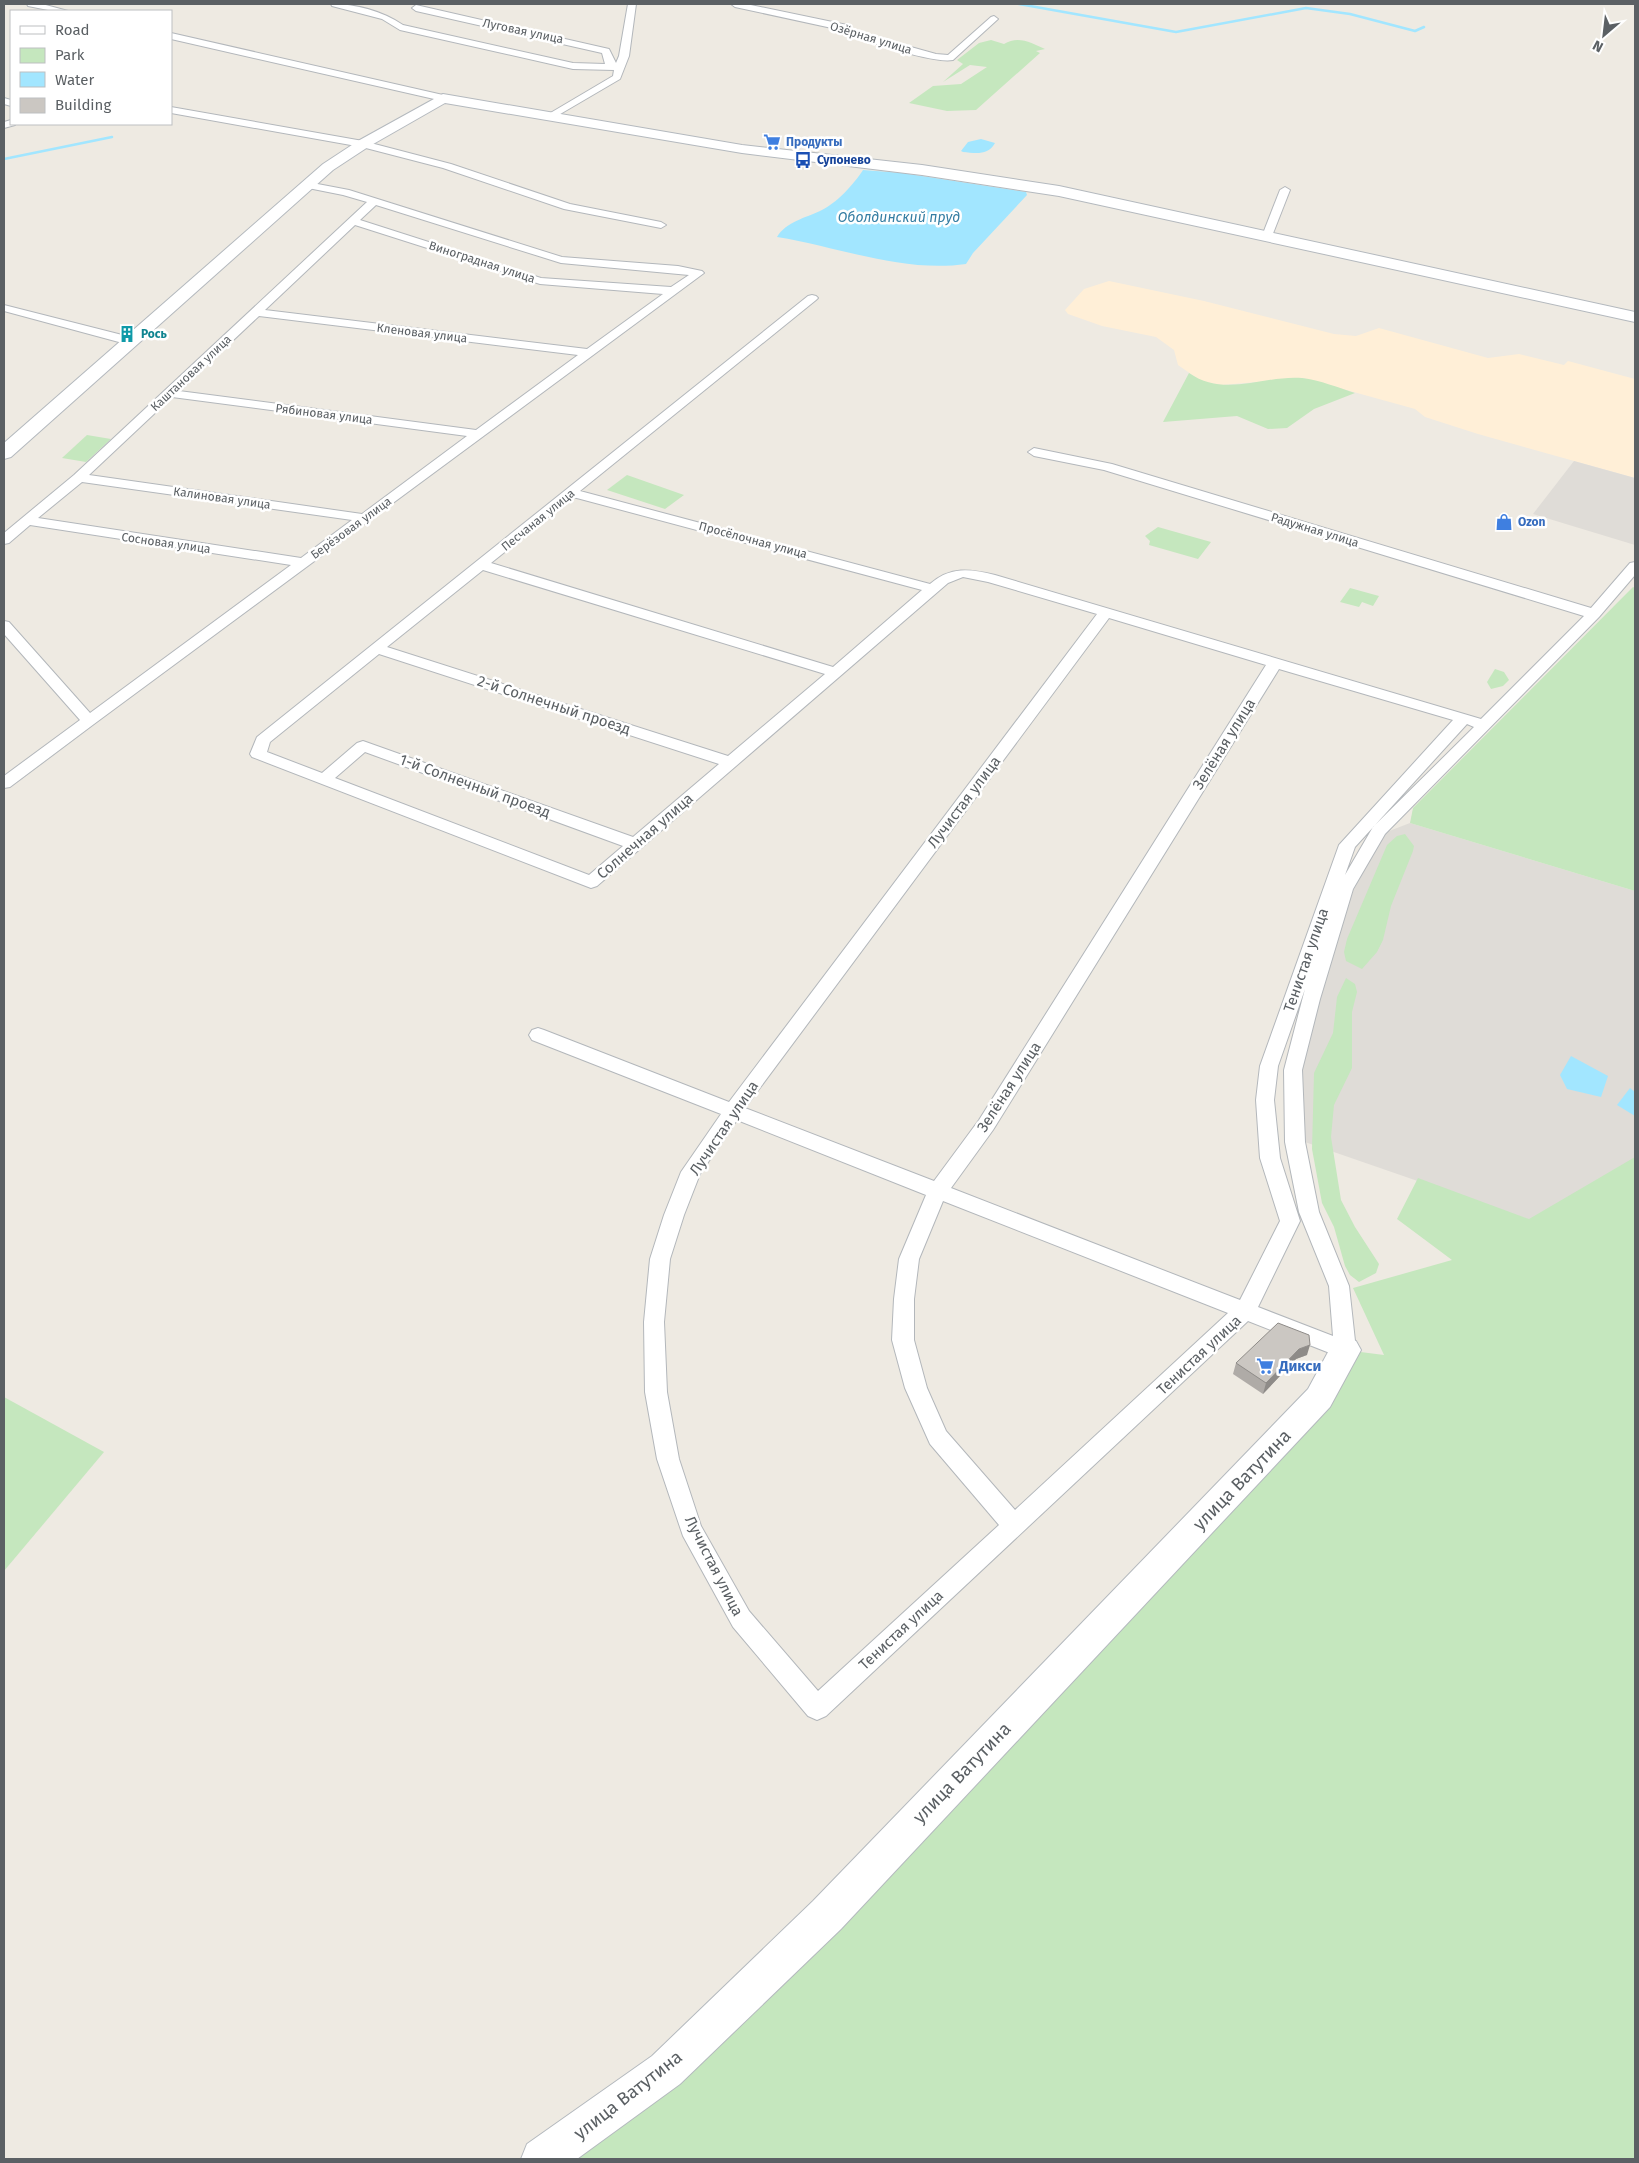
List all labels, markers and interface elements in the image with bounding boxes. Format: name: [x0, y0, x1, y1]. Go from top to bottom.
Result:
legend: [10, 10, 172, 125]
north arrow: [1579, 10, 1629, 60]
street label: Луговая улица: [481, 16, 565, 46]
street label: Озёрная улица: [828, 19, 914, 57]
text: Road: [55, 21, 90, 39]
text: N: [1590, 36, 1606, 56]
text: Park: [55, 46, 85, 64]
text: Water: [55, 71, 94, 89]
text: Building: [55, 96, 111, 114]
supermarket icon: Продукты: [762, 132, 782, 152]
place label: Продукты: [786, 135, 842, 149]
bus stop icon: Супонево: [793, 150, 813, 170]
place label: Супонево: [817, 153, 871, 167]
water label: Оболдинский пруд: [838, 209, 960, 226]
street label: Виноградная улица: [427, 238, 537, 286]
street label: Кленовая улица: [376, 321, 468, 345]
building icon: Рось: [117, 324, 137, 344]
place label: Рось: [141, 327, 168, 341]
street label: Каштановая улица: [148, 332, 234, 414]
street label: Рябиновая улица: [275, 401, 373, 427]
street label: Калиновая улица: [172, 484, 272, 512]
street label: Песчаная улица: [498, 486, 578, 554]
street label: Берёзовая улица: [308, 494, 394, 562]
street label: Радужная улица: [1269, 510, 1361, 550]
shop icon: Ozon: [1494, 512, 1514, 532]
place label: Ozon: [1518, 515, 1546, 529]
street label: Просёлочная улица: [697, 519, 809, 561]
street label: Сосновая улица: [121, 530, 211, 556]
street label: 2-й Солнечный проезд: [475, 672, 633, 738]
street label: Зелёная улица: [1189, 695, 1259, 793]
street label: 1-й Солнечный проезд: [397, 750, 553, 822]
street label: Лучистая улица: [924, 753, 1004, 851]
street label: Солнечная улица: [593, 789, 697, 883]
street label: Тенистая улица: [1280, 906, 1332, 1014]
street label: Зелёная улица: [973, 1039, 1045, 1135]
street label: Лучистая улица: [686, 1077, 762, 1179]
street label: Тенистая улица: [1153, 1311, 1245, 1399]
supermarket icon: Дикси: [1255, 1356, 1275, 1376]
place label: Дикси: [1278, 1357, 1321, 1375]
street label: улица Ватутина: [1188, 1425, 1296, 1535]
street label: Лучистая улица: [681, 1513, 747, 1619]
street label: Тенистая улица: [855, 1586, 947, 1674]
street label: улица Ватутина: [908, 1718, 1016, 1828]
street label: улица Ватутина: [569, 2046, 687, 2144]

